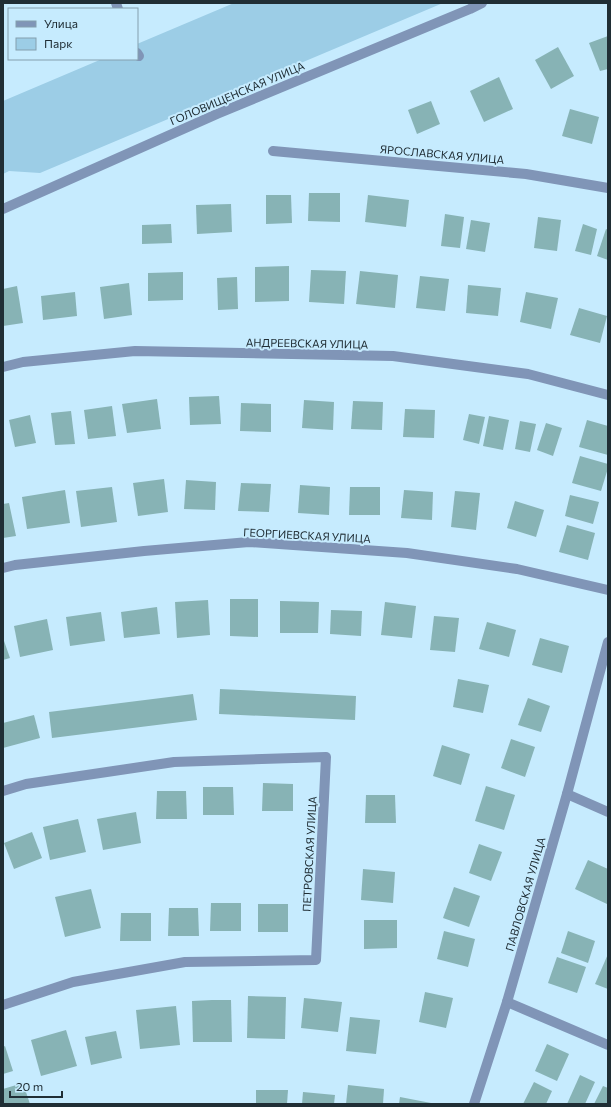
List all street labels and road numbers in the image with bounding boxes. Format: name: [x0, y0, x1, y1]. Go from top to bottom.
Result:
street label: ГОЛОВИЩЕНСКАЯ УЛИЦА: [168, 59, 307, 127]
street label: ЯРОСЛАВСКАЯ УЛИЦА: [379, 142, 505, 166]
street label: АНДРЕЕВСКАЯ УЛИЦА: [246, 335, 369, 351]
street label: ГЕОРГИЕВСКАЯ УЛИЦА: [243, 525, 372, 545]
street label: ПЕТРОВСКАЯ УЛИЦА: [299, 795, 319, 912]
street label: ПАВЛОВСКАЯ УЛИЦА: [502, 835, 548, 953]

